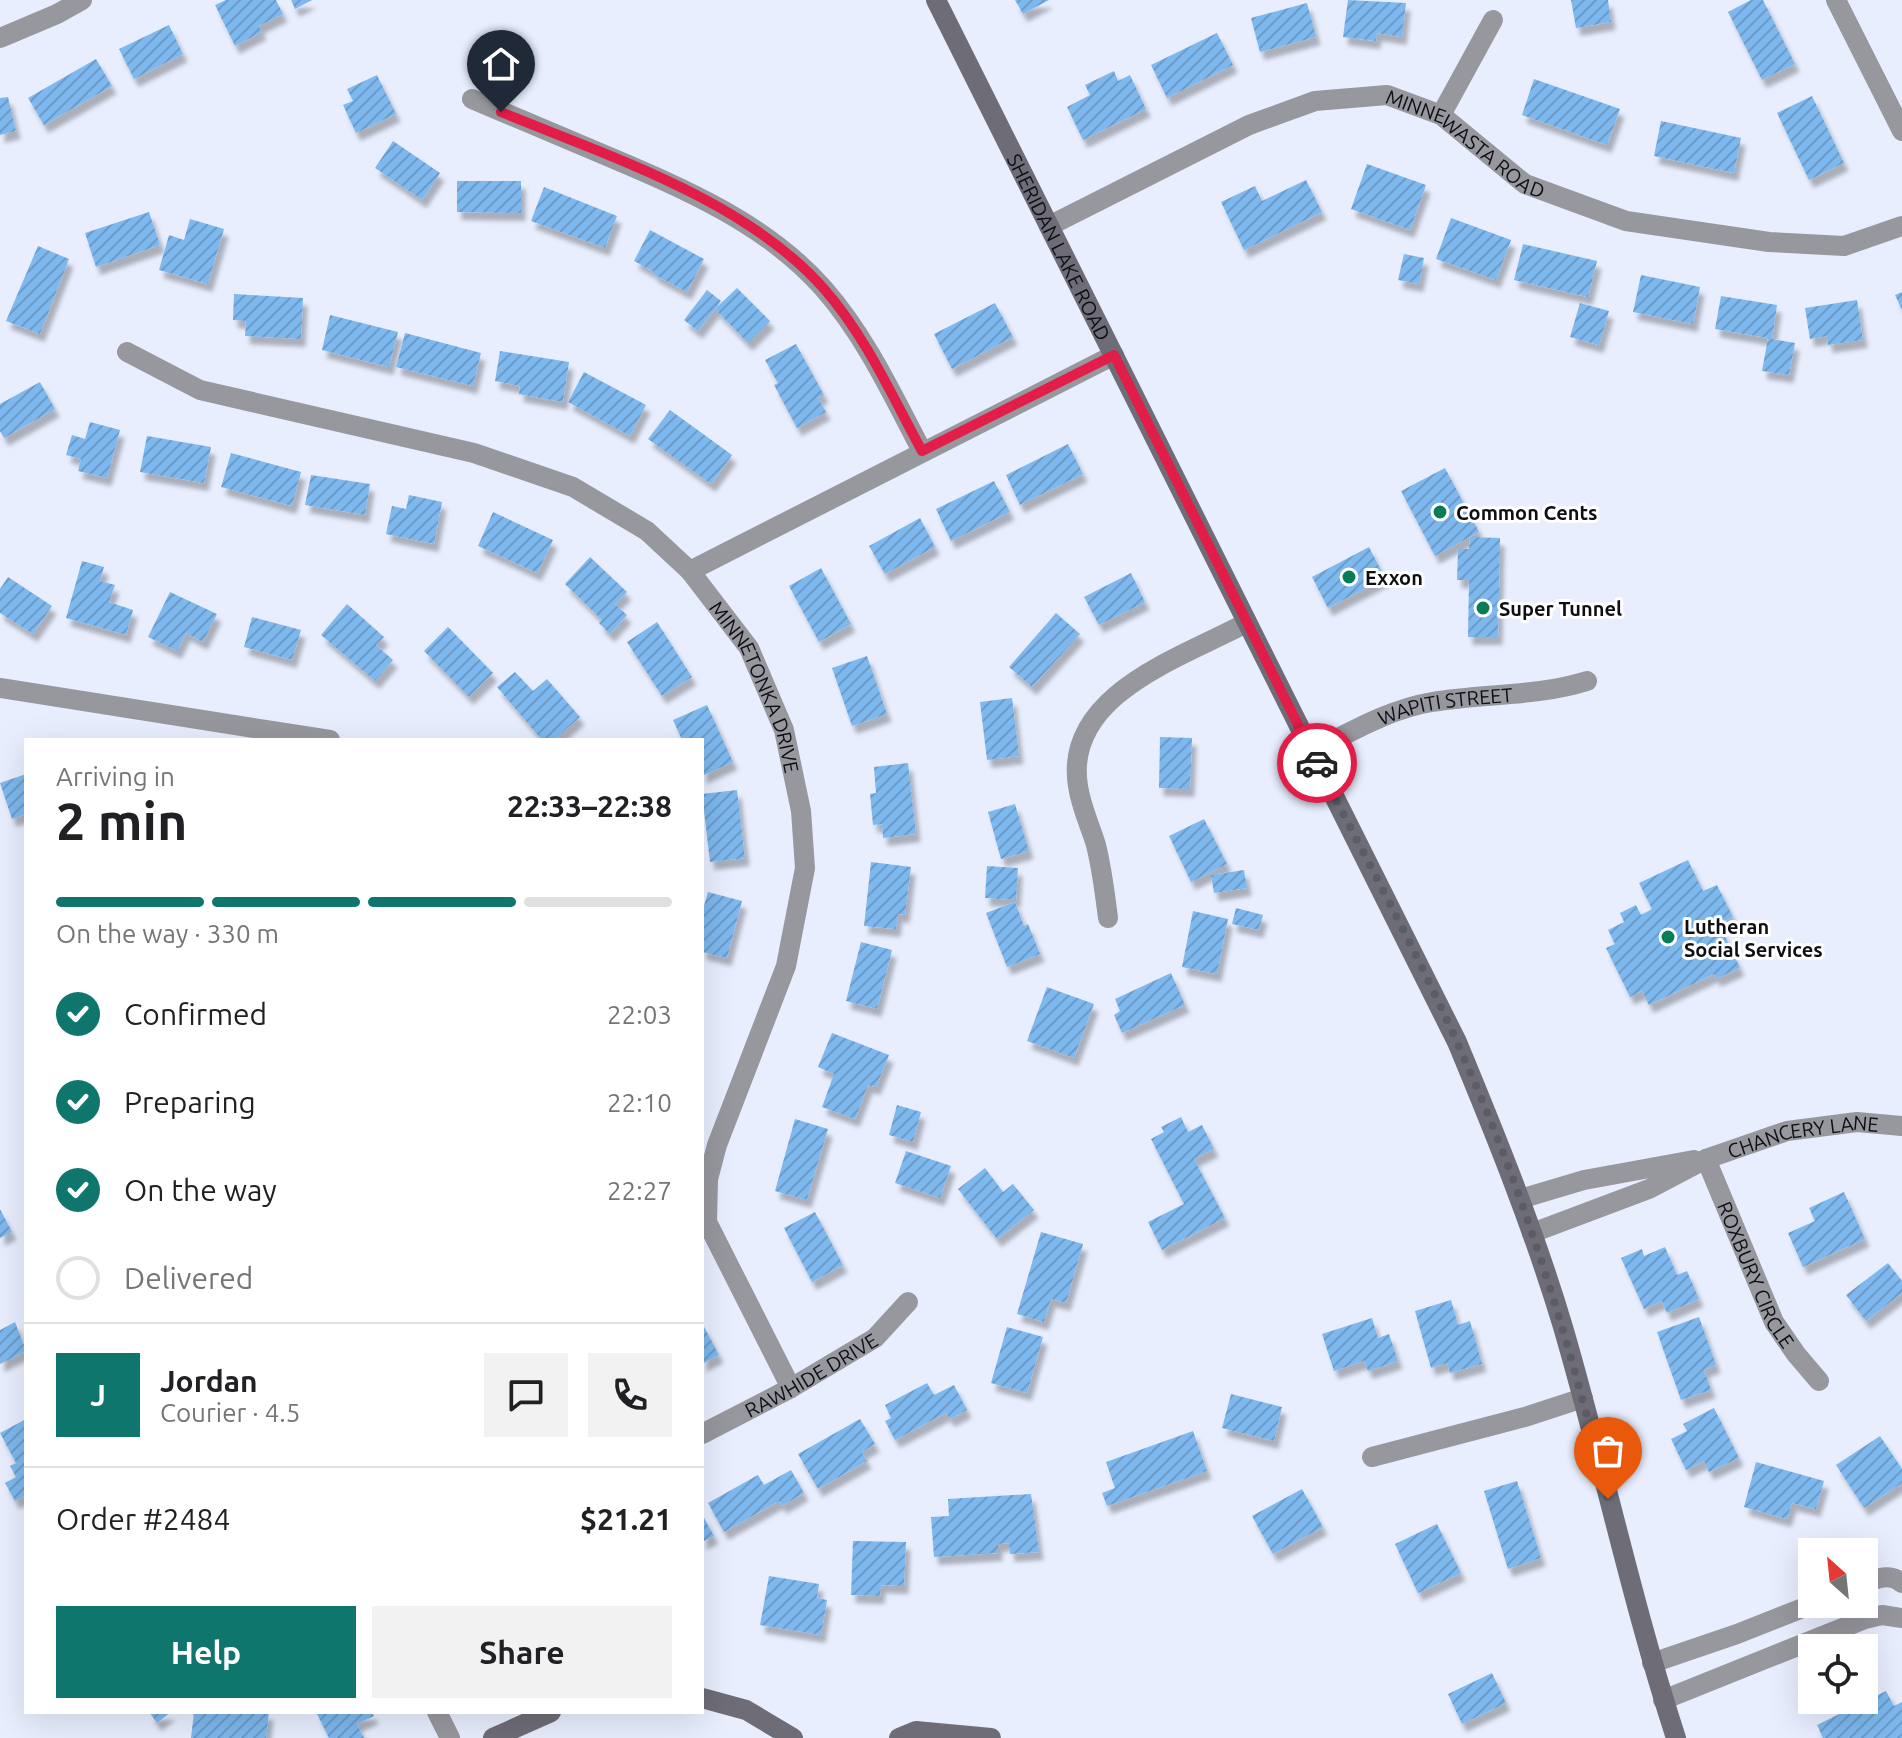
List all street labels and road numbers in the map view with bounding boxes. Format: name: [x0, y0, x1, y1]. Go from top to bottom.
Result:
street label: MINNEWASTA ROAD: [1383, 84, 1548, 202]
street label: SHERIDAN LAKE ROAD: [1003, 150, 1116, 344]
street label: MINNETONKA DRIVE: [706, 596, 804, 775]
street label: WAPITI STREET: [1374, 682, 1513, 729]
street label: CHANCERY LANE: [1724, 1110, 1880, 1162]
street label: ROXBURY CIRCLE: [1713, 1198, 1800, 1352]
street label: RAWHIDE DRIVE: [741, 1328, 881, 1421]

